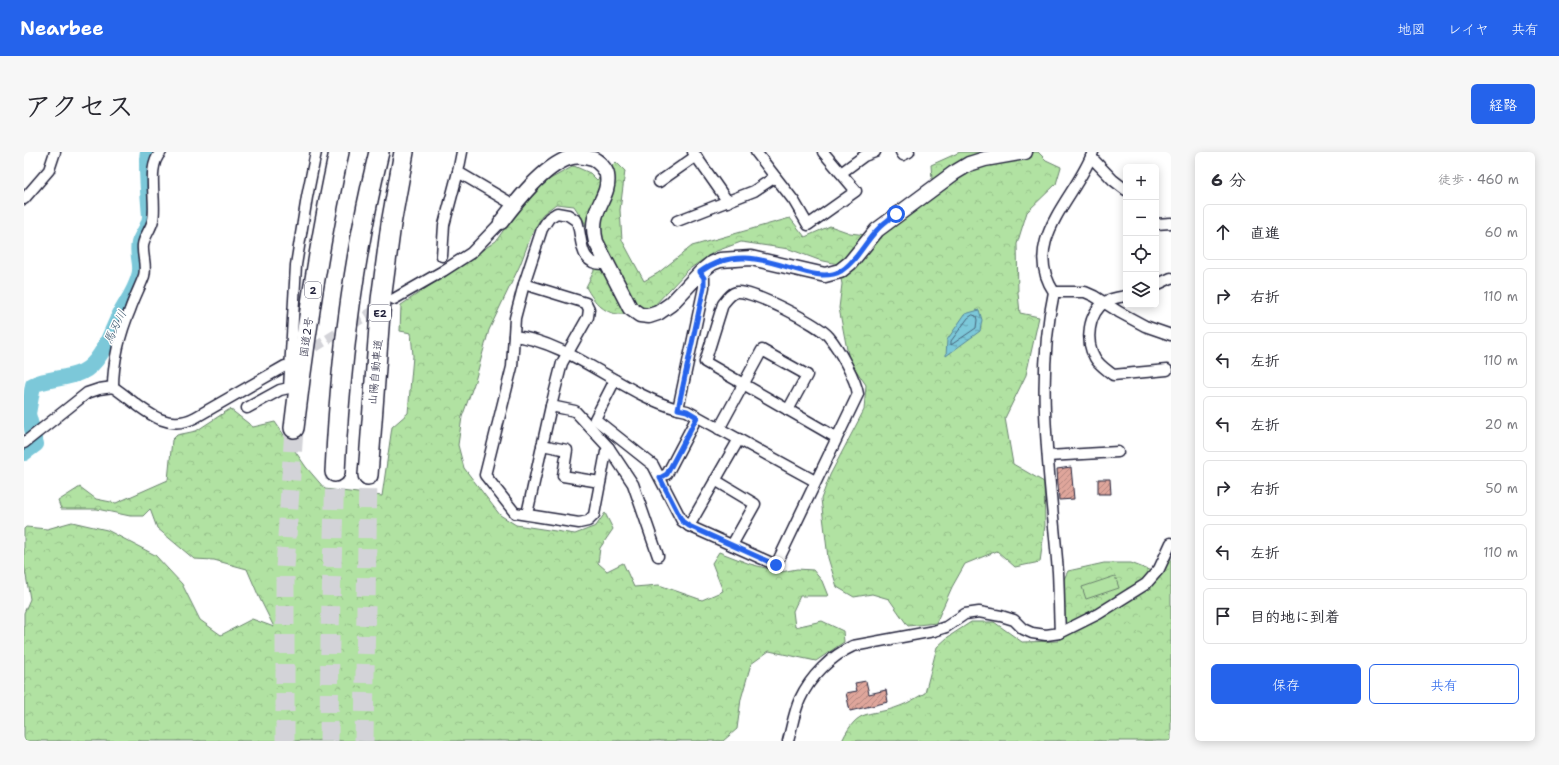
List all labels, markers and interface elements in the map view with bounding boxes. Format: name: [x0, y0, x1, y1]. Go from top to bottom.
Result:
text: Nearbee: [20, 16, 104, 41]
text: 地図: [1398, 20, 1426, 38]
text: レイヤ: [1448, 20, 1489, 38]
text: 共有: [1511, 20, 1539, 38]
button: 経路: [1471, 84, 1535, 124]
text: アクセス: [24, 87, 134, 125]
map controls: [1123, 164, 1159, 308]
button: +: [1123, 164, 1159, 200]
text: 6 分: [1211, 169, 1246, 191]
text: 徒歩 · 460 m: [1438, 171, 1519, 188]
button: −: [1123, 200, 1159, 236]
route start: [887, 205, 905, 223]
icon: ahead: [1212, 221, 1234, 243]
text: 直進: [1250, 223, 1280, 243]
text: 60 m: [1485, 224, 1518, 241]
button: locate: [1123, 236, 1159, 272]
button: layers: [1123, 272, 1159, 308]
road number: 2: [305, 282, 321, 298]
icon: right: [1212, 285, 1234, 307]
text: 右折: [1250, 287, 1280, 307]
text: 110 m: [1483, 288, 1518, 305]
road number: E2: [369, 305, 391, 321]
water label: 馬刃川: [100, 307, 130, 347]
street label: 国道2号: [296, 316, 317, 358]
street label: 山陽自動車道: [365, 339, 386, 406]
icon: left: [1212, 349, 1234, 371]
text: 左折: [1250, 351, 1280, 371]
text: 110 m: [1483, 352, 1518, 369]
icon: left: [1212, 413, 1234, 435]
text: 左折: [1250, 415, 1280, 435]
text: 20 m: [1485, 416, 1518, 433]
icon: right: [1212, 477, 1234, 499]
text: 右折: [1250, 479, 1280, 499]
text: 50 m: [1485, 480, 1518, 497]
icon: left: [1212, 541, 1234, 563]
text: 左折: [1250, 543, 1280, 563]
text: 110 m: [1483, 544, 1518, 561]
route end: [767, 556, 785, 574]
icon: arrive: [1212, 605, 1234, 627]
text: 目的地に到着: [1250, 607, 1340, 627]
button: 保存: [1211, 664, 1361, 704]
button: 共有: [1369, 664, 1519, 704]

